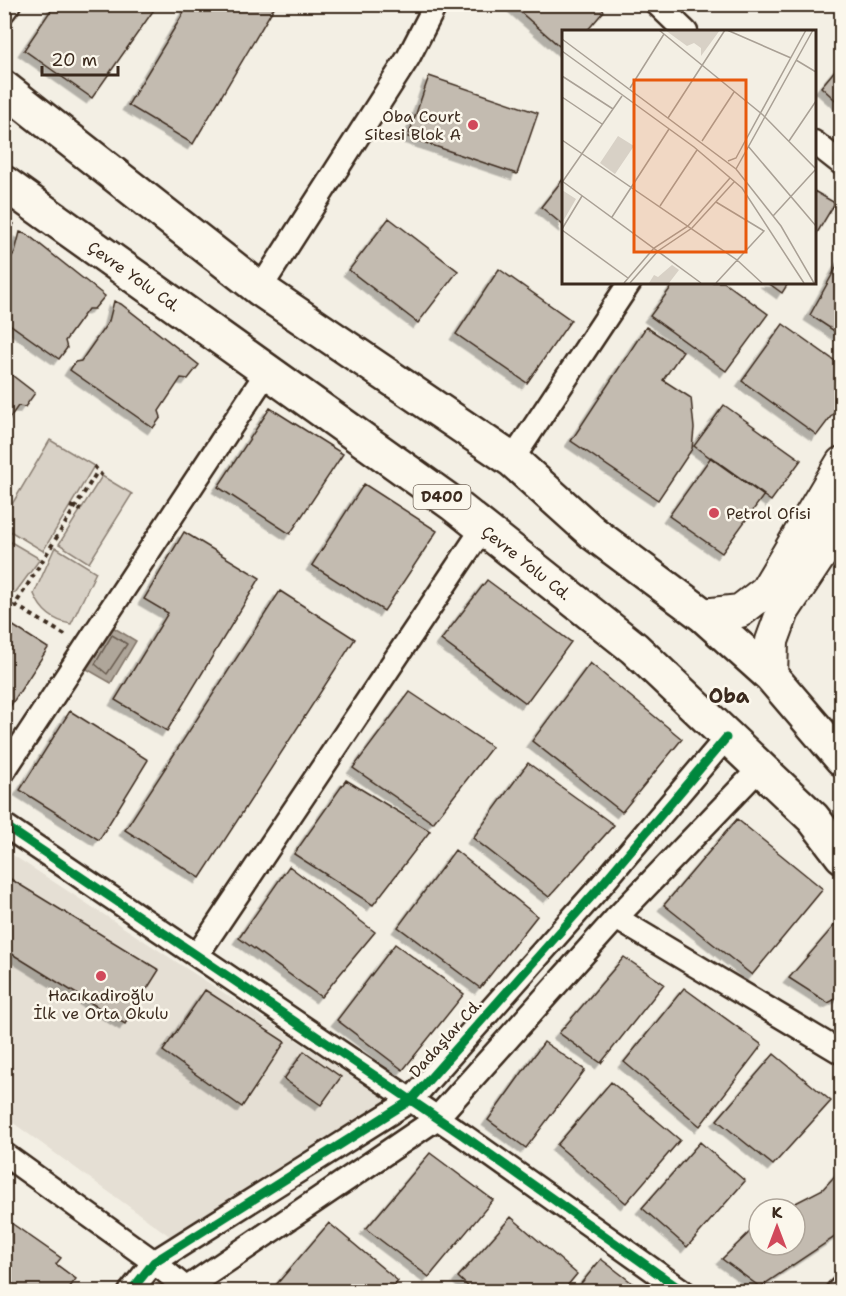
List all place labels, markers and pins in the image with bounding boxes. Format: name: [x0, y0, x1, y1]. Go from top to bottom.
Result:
place label: Oba Court Sitesi Blok A: [365, 106, 461, 145]
marker: Oba Court Sitesi Blok A: [466, 118, 480, 132]
place label: Petrol Ofisi: [726, 503, 811, 524]
marker: Petrol Ofisi: [707, 506, 721, 520]
marker: Hacıkadiroğlu İlk ve Orta Okulu: [94, 969, 108, 983]
place label: Hacıkadiroğlu İlk ve Orta Okulu: [33, 985, 169, 1024]

